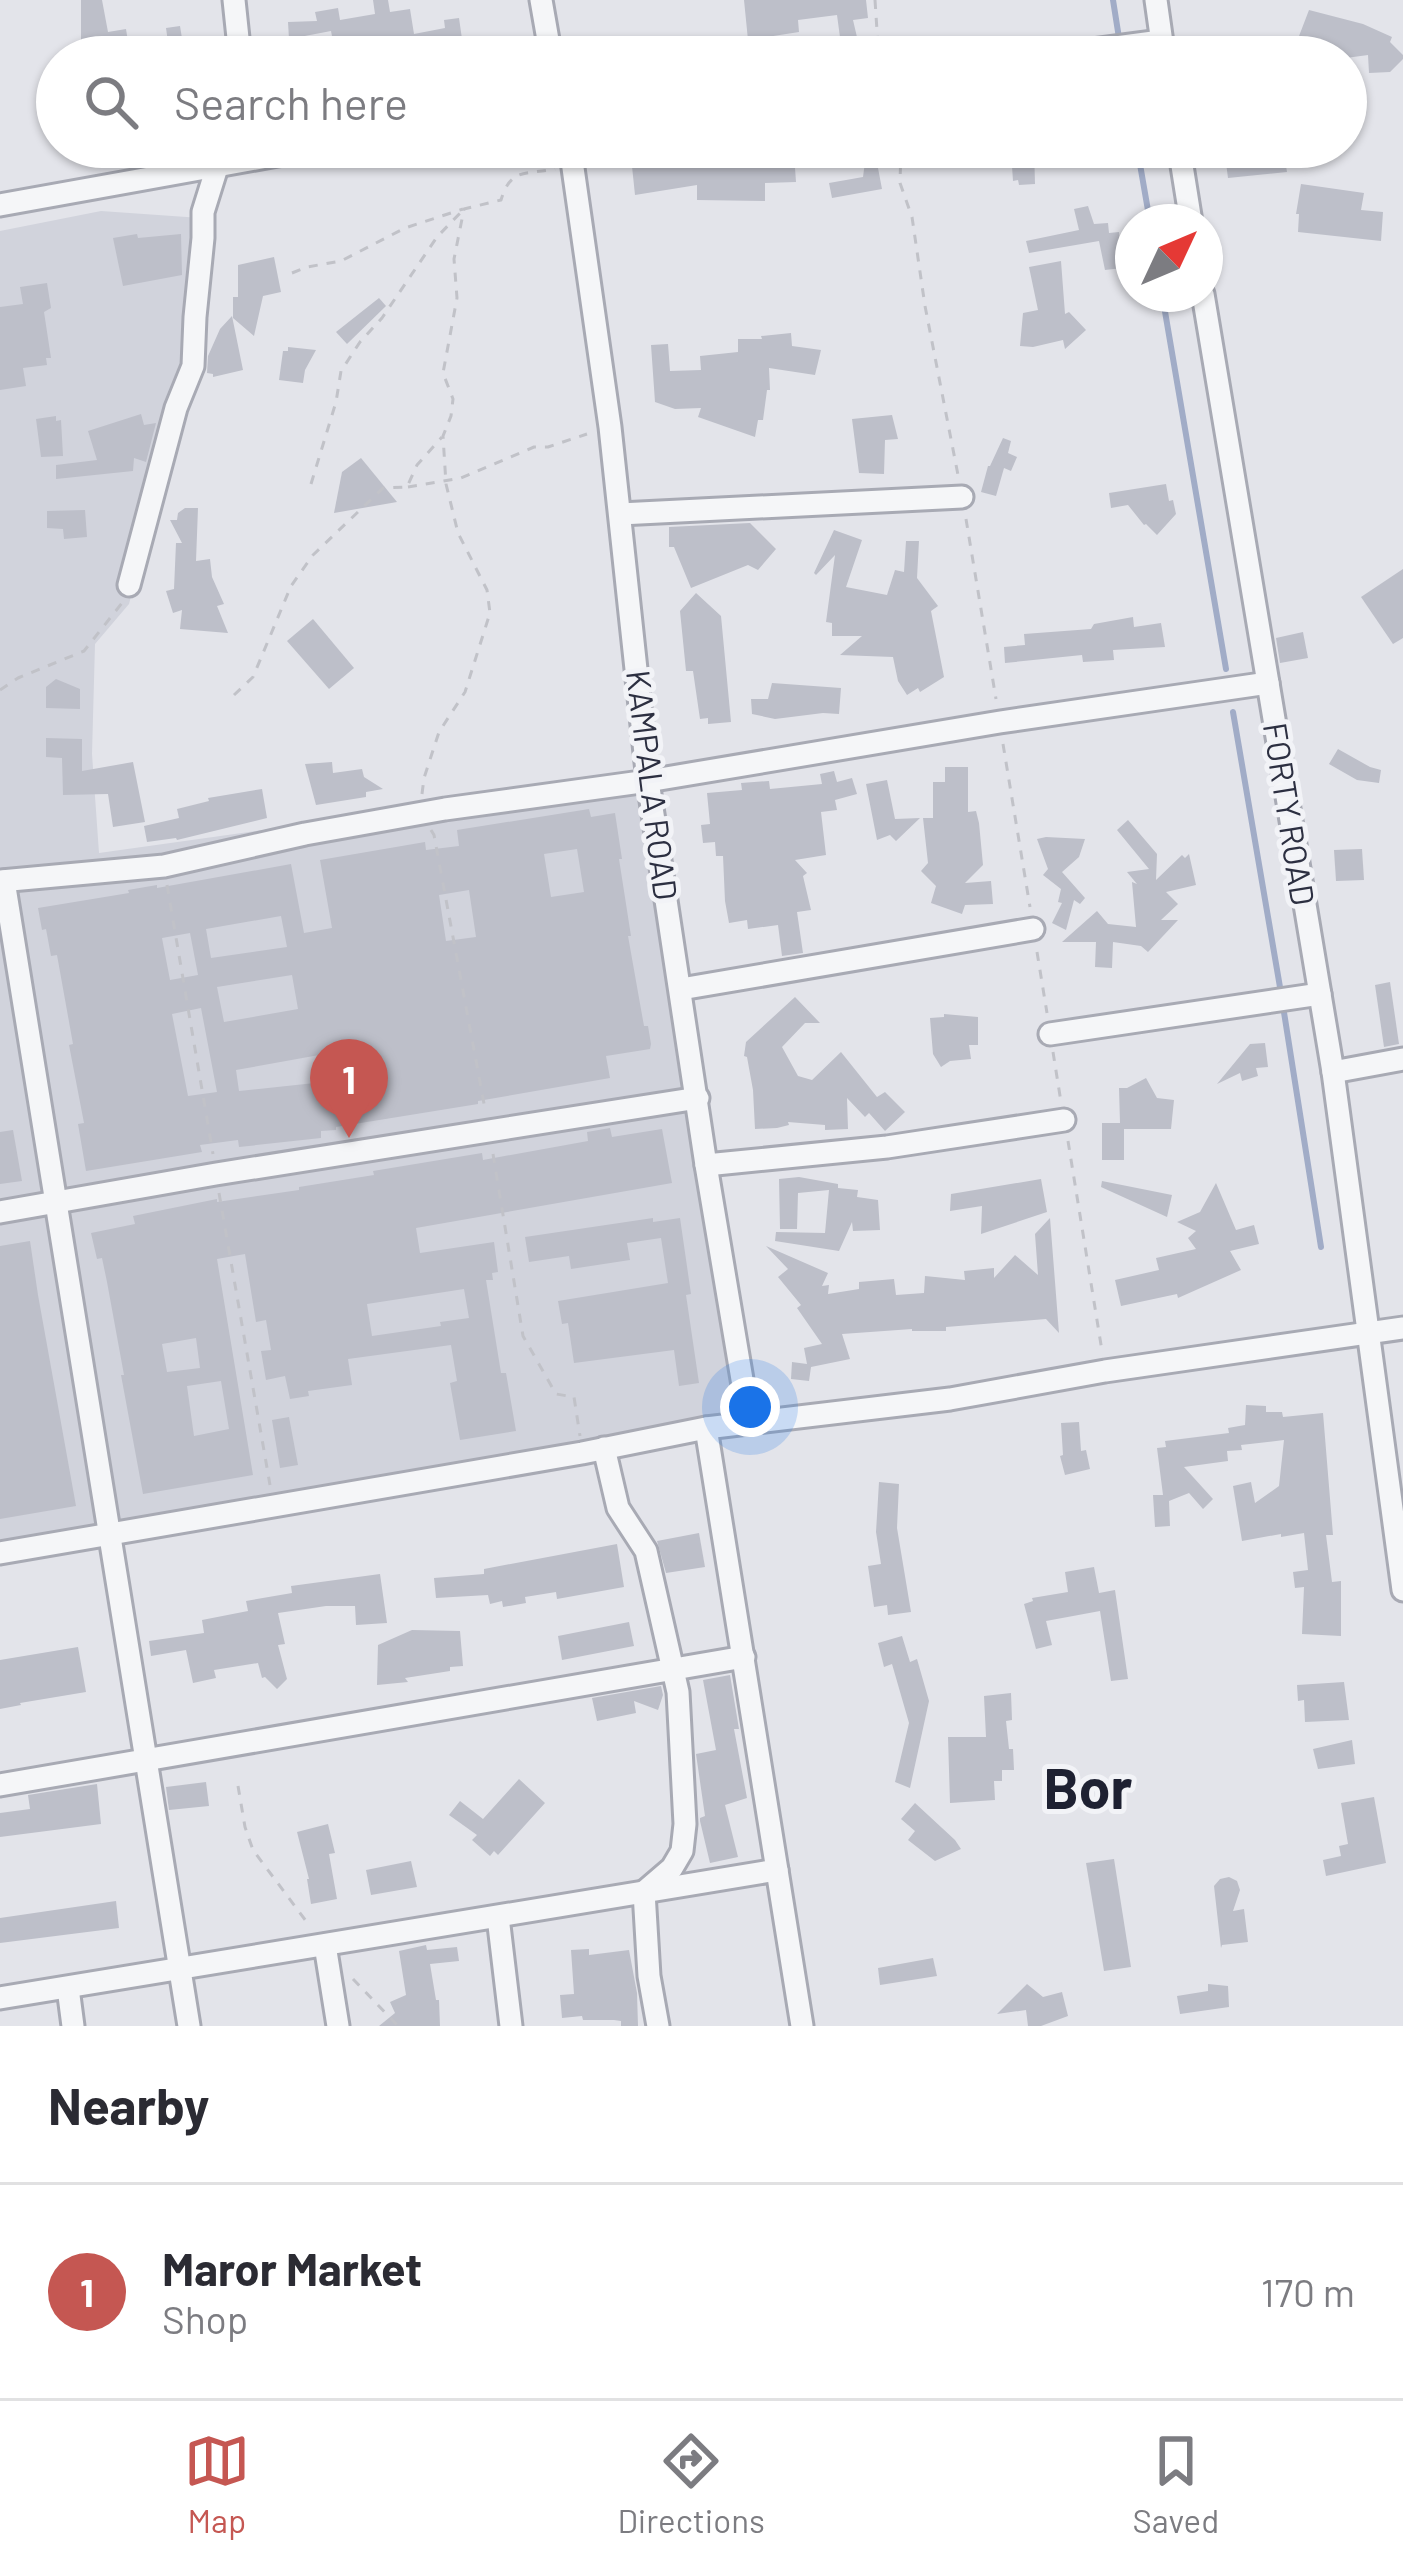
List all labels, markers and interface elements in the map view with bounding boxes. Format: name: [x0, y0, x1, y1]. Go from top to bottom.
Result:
search box: [36, 36, 1367, 168]
icon: search: [78, 69, 144, 135]
text: Search here: [174, 75, 408, 129]
north arrow: [1115, 204, 1223, 312]
street label: KAMPALA ROAD: [619, 668, 687, 902]
street label: FORTY ROAD: [1256, 720, 1324, 908]
pin: 1: [310, 1039, 388, 1138]
your location: [720, 1377, 780, 1437]
district label: Bor: [1044, 1752, 1133, 1820]
text: Nearby: [48, 2074, 209, 2135]
text: Maror Market: [162, 2241, 422, 2295]
text: 1: [80, 2268, 94, 2315]
text: 170 m: [1261, 2268, 1355, 2315]
text: Shop: [162, 2295, 248, 2342]
tab: Map: [184, 2428, 250, 2540]
tab: Directions: [617, 2428, 765, 2540]
tab: Saved: [1133, 2428, 1219, 2540]

